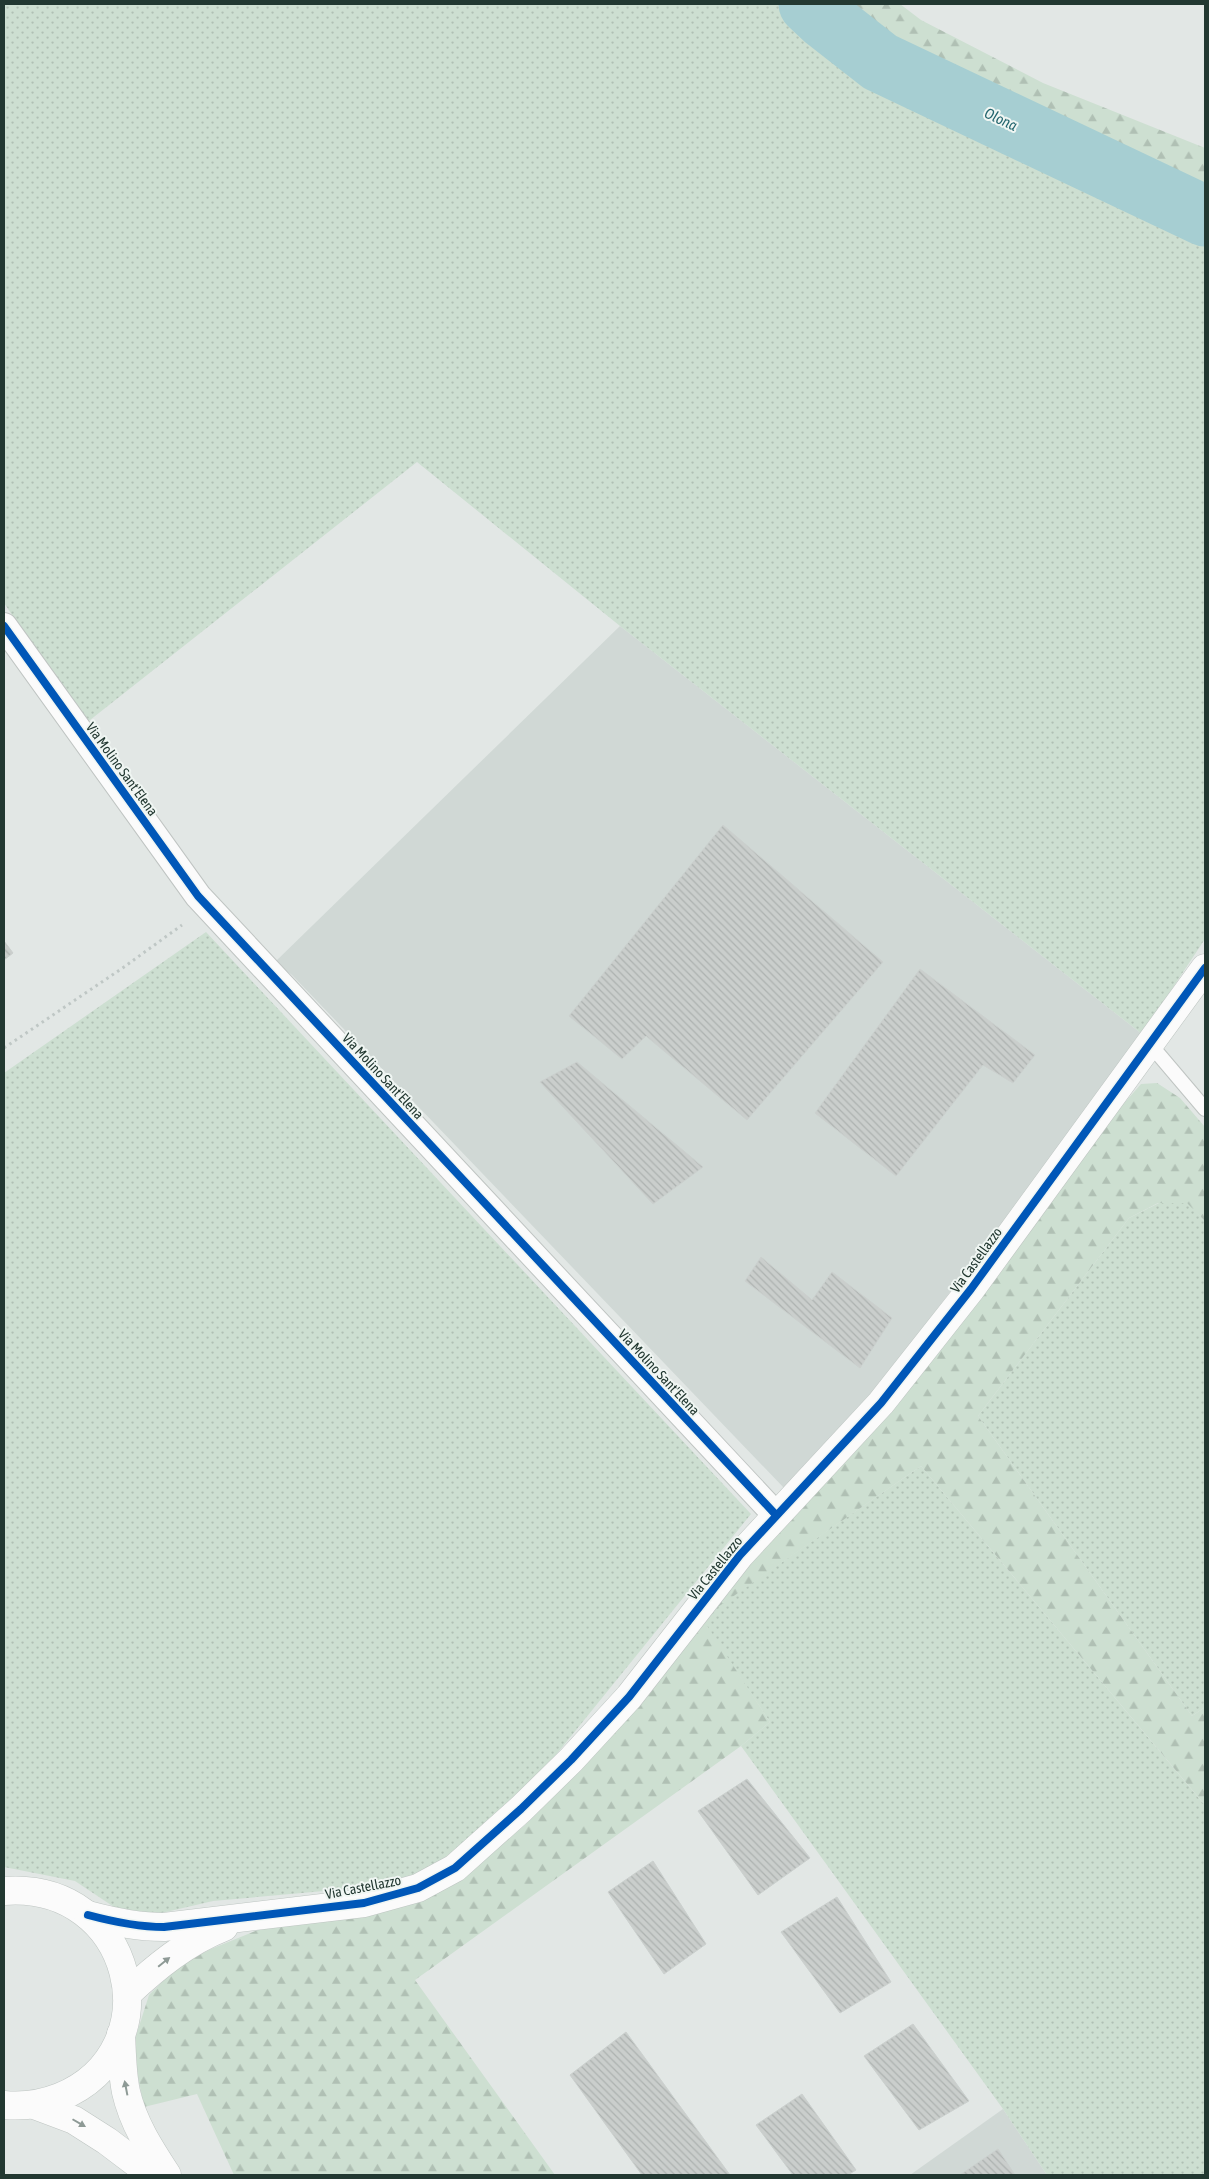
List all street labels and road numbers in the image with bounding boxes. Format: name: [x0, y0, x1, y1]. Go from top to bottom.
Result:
street label: Via Molino Sant'Elena: [83, 719, 161, 819]
street label: Via Molino Sant'Elena: [339, 1030, 427, 1122]
street label: Via Castellazzo: [947, 1224, 1005, 1296]
street label: Via Molino Sant'Elena: [615, 1326, 703, 1418]
street label: Via Castellazzo: [685, 1533, 745, 1603]
street label: Via Castellazzo: [324, 1872, 402, 1902]

